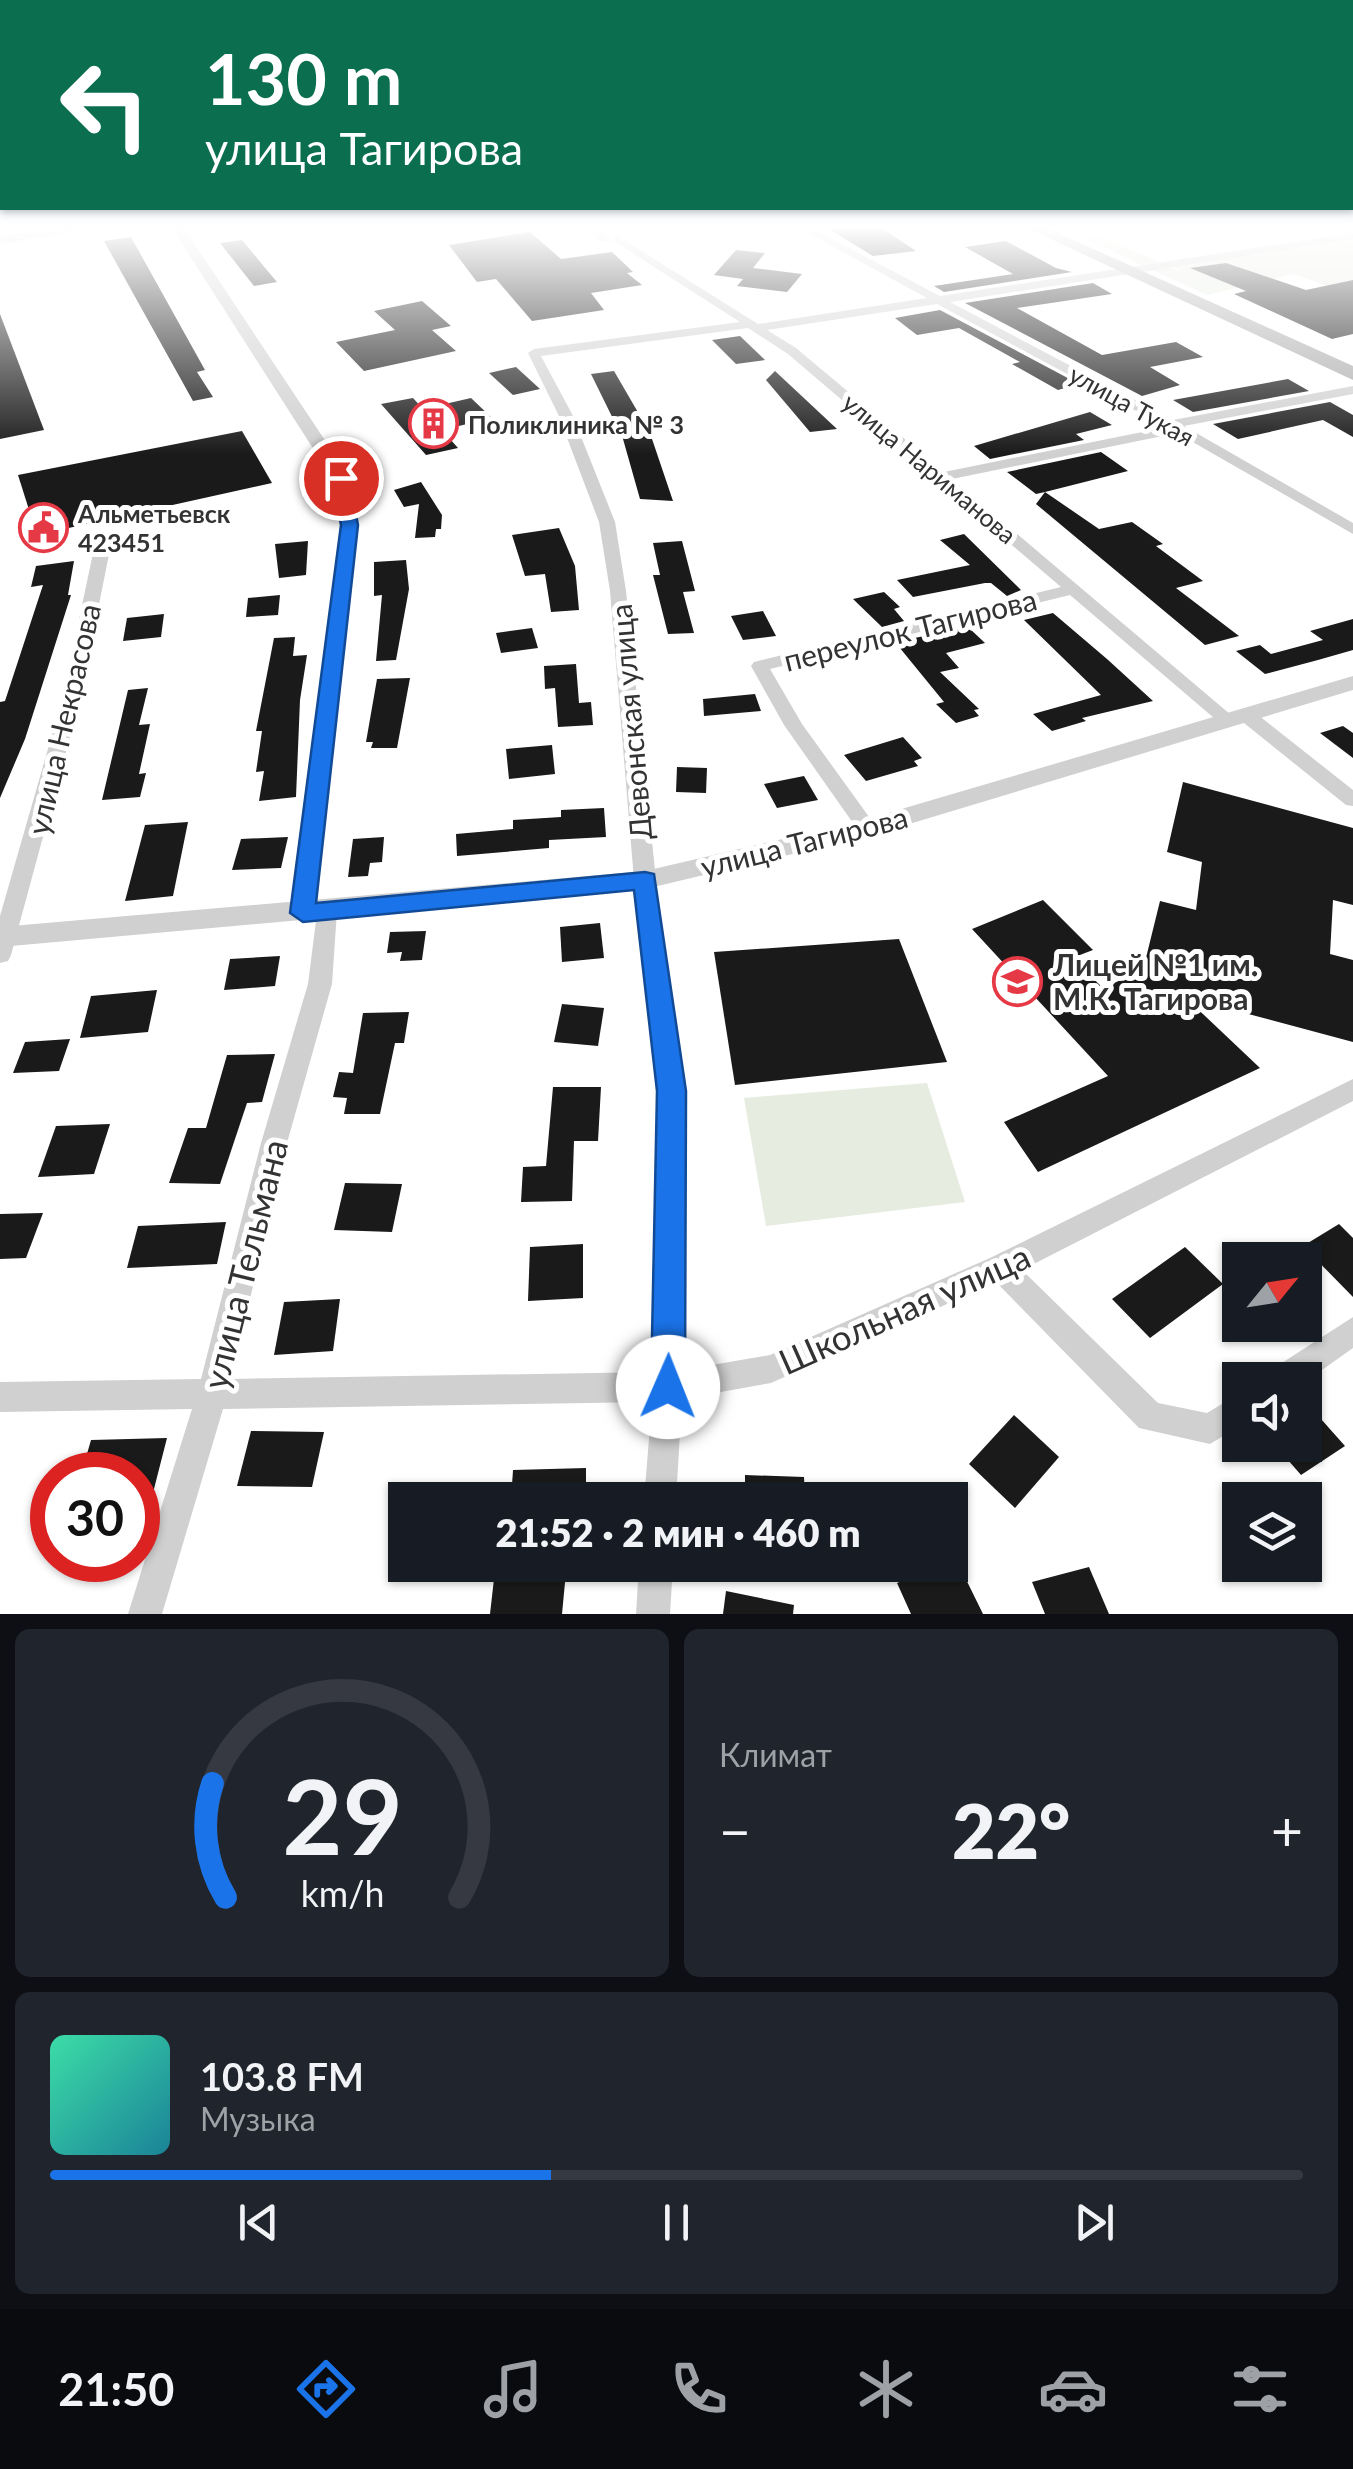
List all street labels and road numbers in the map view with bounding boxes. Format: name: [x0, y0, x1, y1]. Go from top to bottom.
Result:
street label: улица Тукая: [1064, 358, 1200, 452]
street label: улица Нариманова: [837, 387, 1023, 549]
street label: переулок Тагирова: [780, 580, 1040, 678]
street label: улица Некрасова: [19, 600, 107, 838]
street label: Девонская улица: [602, 603, 658, 841]
street label: улица Тагирова: [697, 798, 911, 884]
street label: улица Тельмана: [193, 1135, 295, 1393]
street label: Школьная улица: [772, 1234, 1036, 1382]

